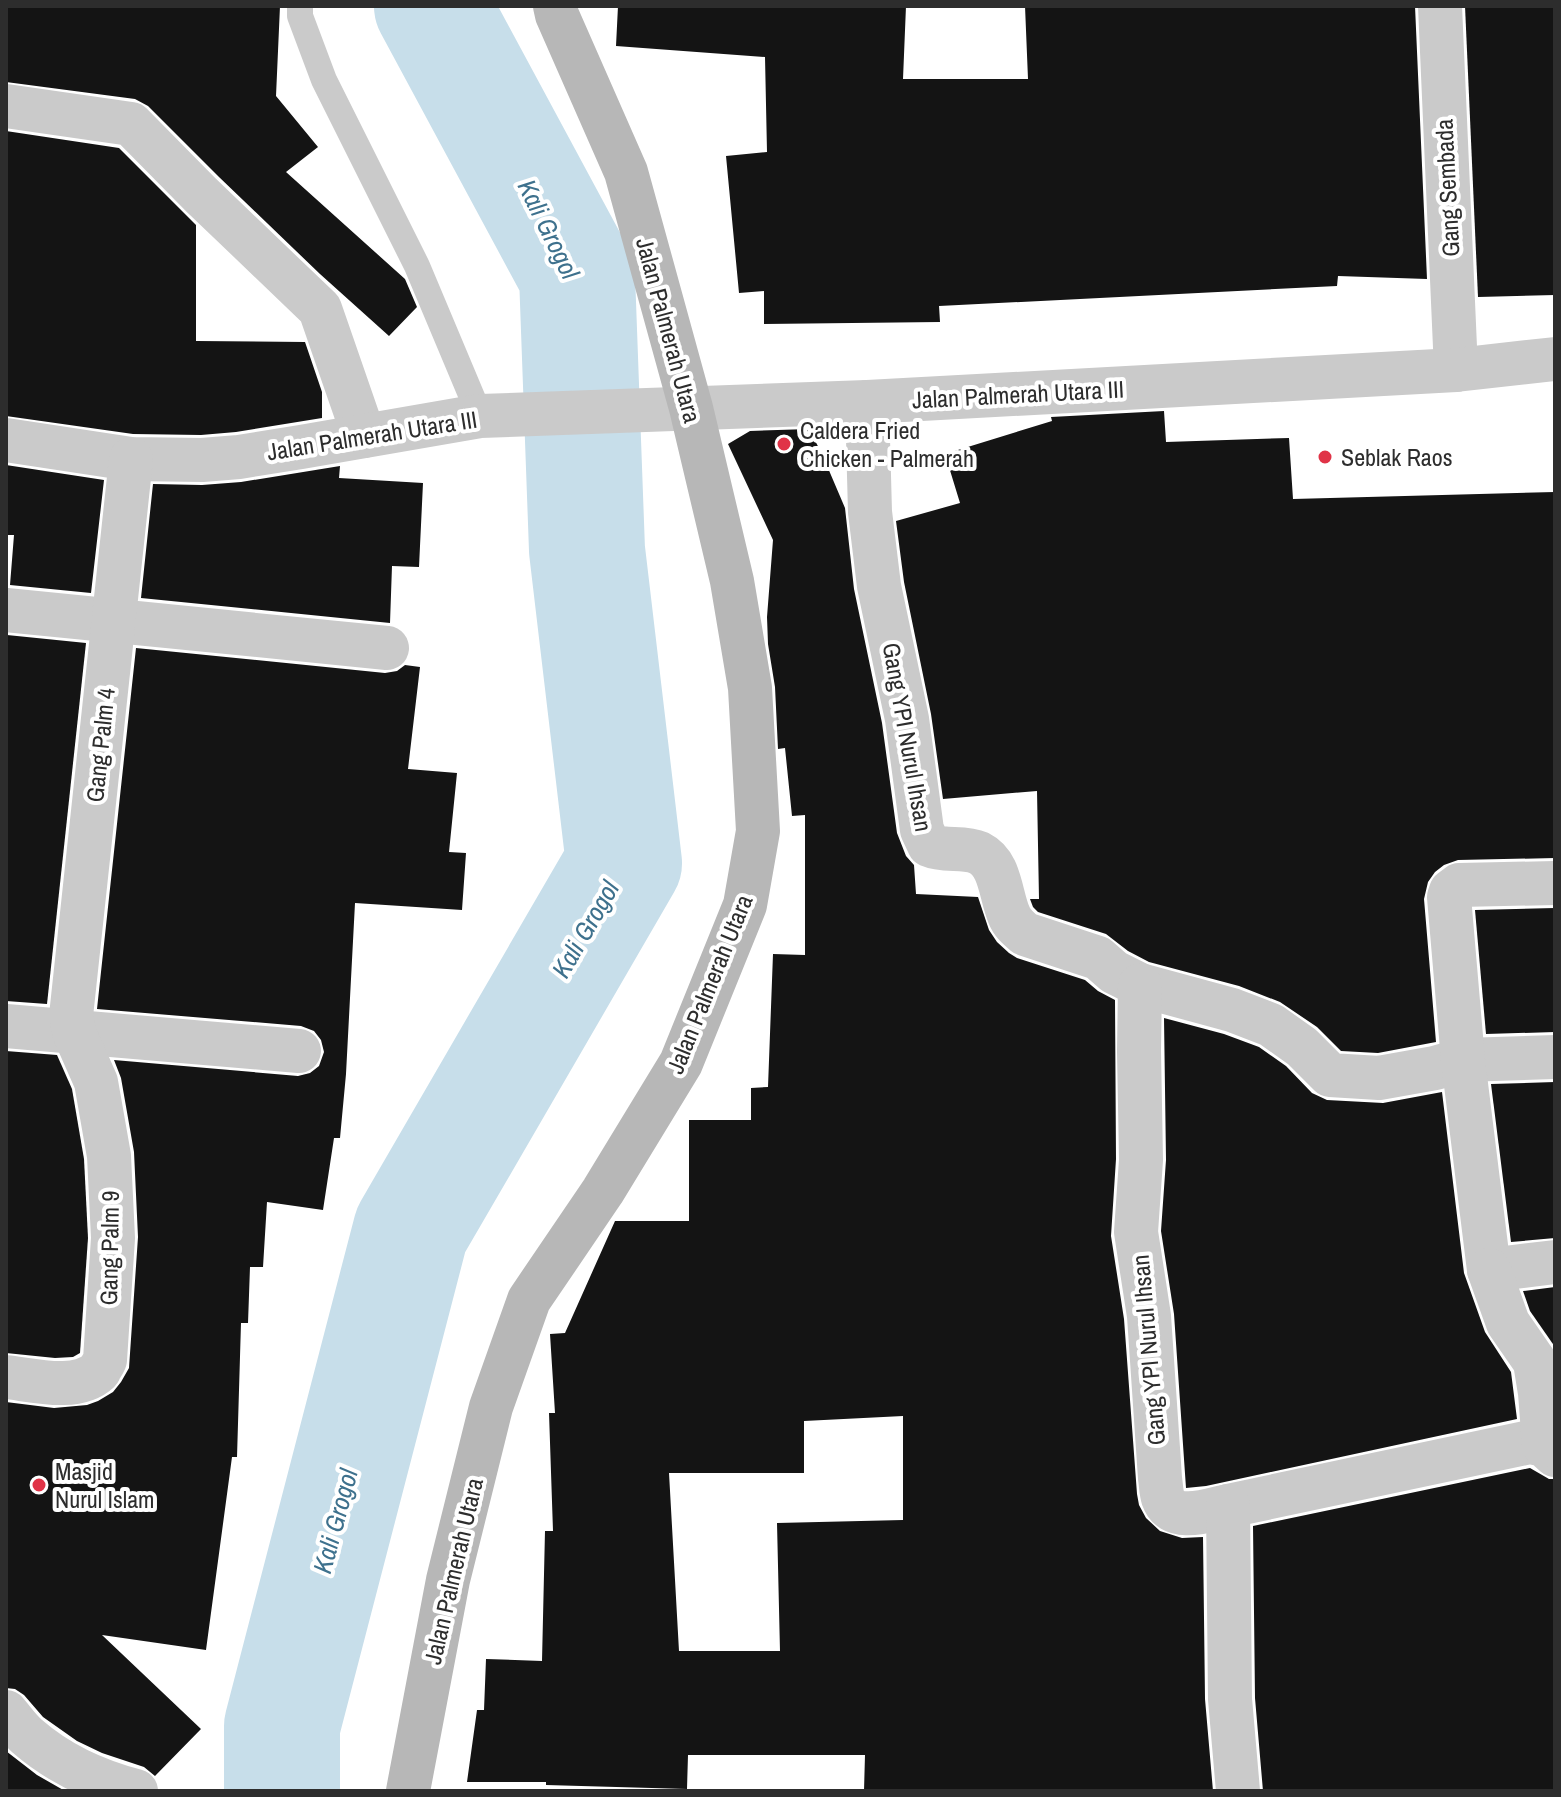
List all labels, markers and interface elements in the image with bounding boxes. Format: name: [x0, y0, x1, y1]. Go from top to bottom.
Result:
street label: Gang Sembada: [1427, 118, 1467, 258]
water label: Kali Grogol: [510, 173, 589, 286]
street label: Jalan Palmerah Utara: [629, 234, 709, 426]
street label: Jalan Palmerah Utara III: [911, 372, 1125, 416]
street label: Jalan Palmerah Utara III: [265, 403, 479, 467]
place label: Caldera Fried Chicken - Palmerah: [800, 414, 974, 474]
marker: Caldera Fried Chicken - Palmerah: [775, 435, 793, 453]
place label: Seblak Raos: [1341, 441, 1453, 473]
marker: Seblak Raos: [1316, 448, 1334, 466]
street label: Gang YPI Nurul Ihsan: [876, 640, 940, 834]
street label: Gang Palm 4: [78, 686, 122, 804]
water label: Kali Grogol: [543, 873, 627, 984]
street label: Jalan Palmerah Utara: [659, 890, 760, 1078]
street label: Gang Palm 9: [92, 1190, 126, 1306]
street label: Gang YPI Nurul Ihsan: [1124, 1253, 1172, 1447]
place label: Masjid Nurul Islam: [55, 1455, 155, 1515]
water label: Kali Grogol: [304, 1464, 366, 1577]
street label: Jalan Palmerah Utara: [416, 1475, 490, 1667]
marker: Masjid Nurul Islam: [30, 1476, 48, 1494]

